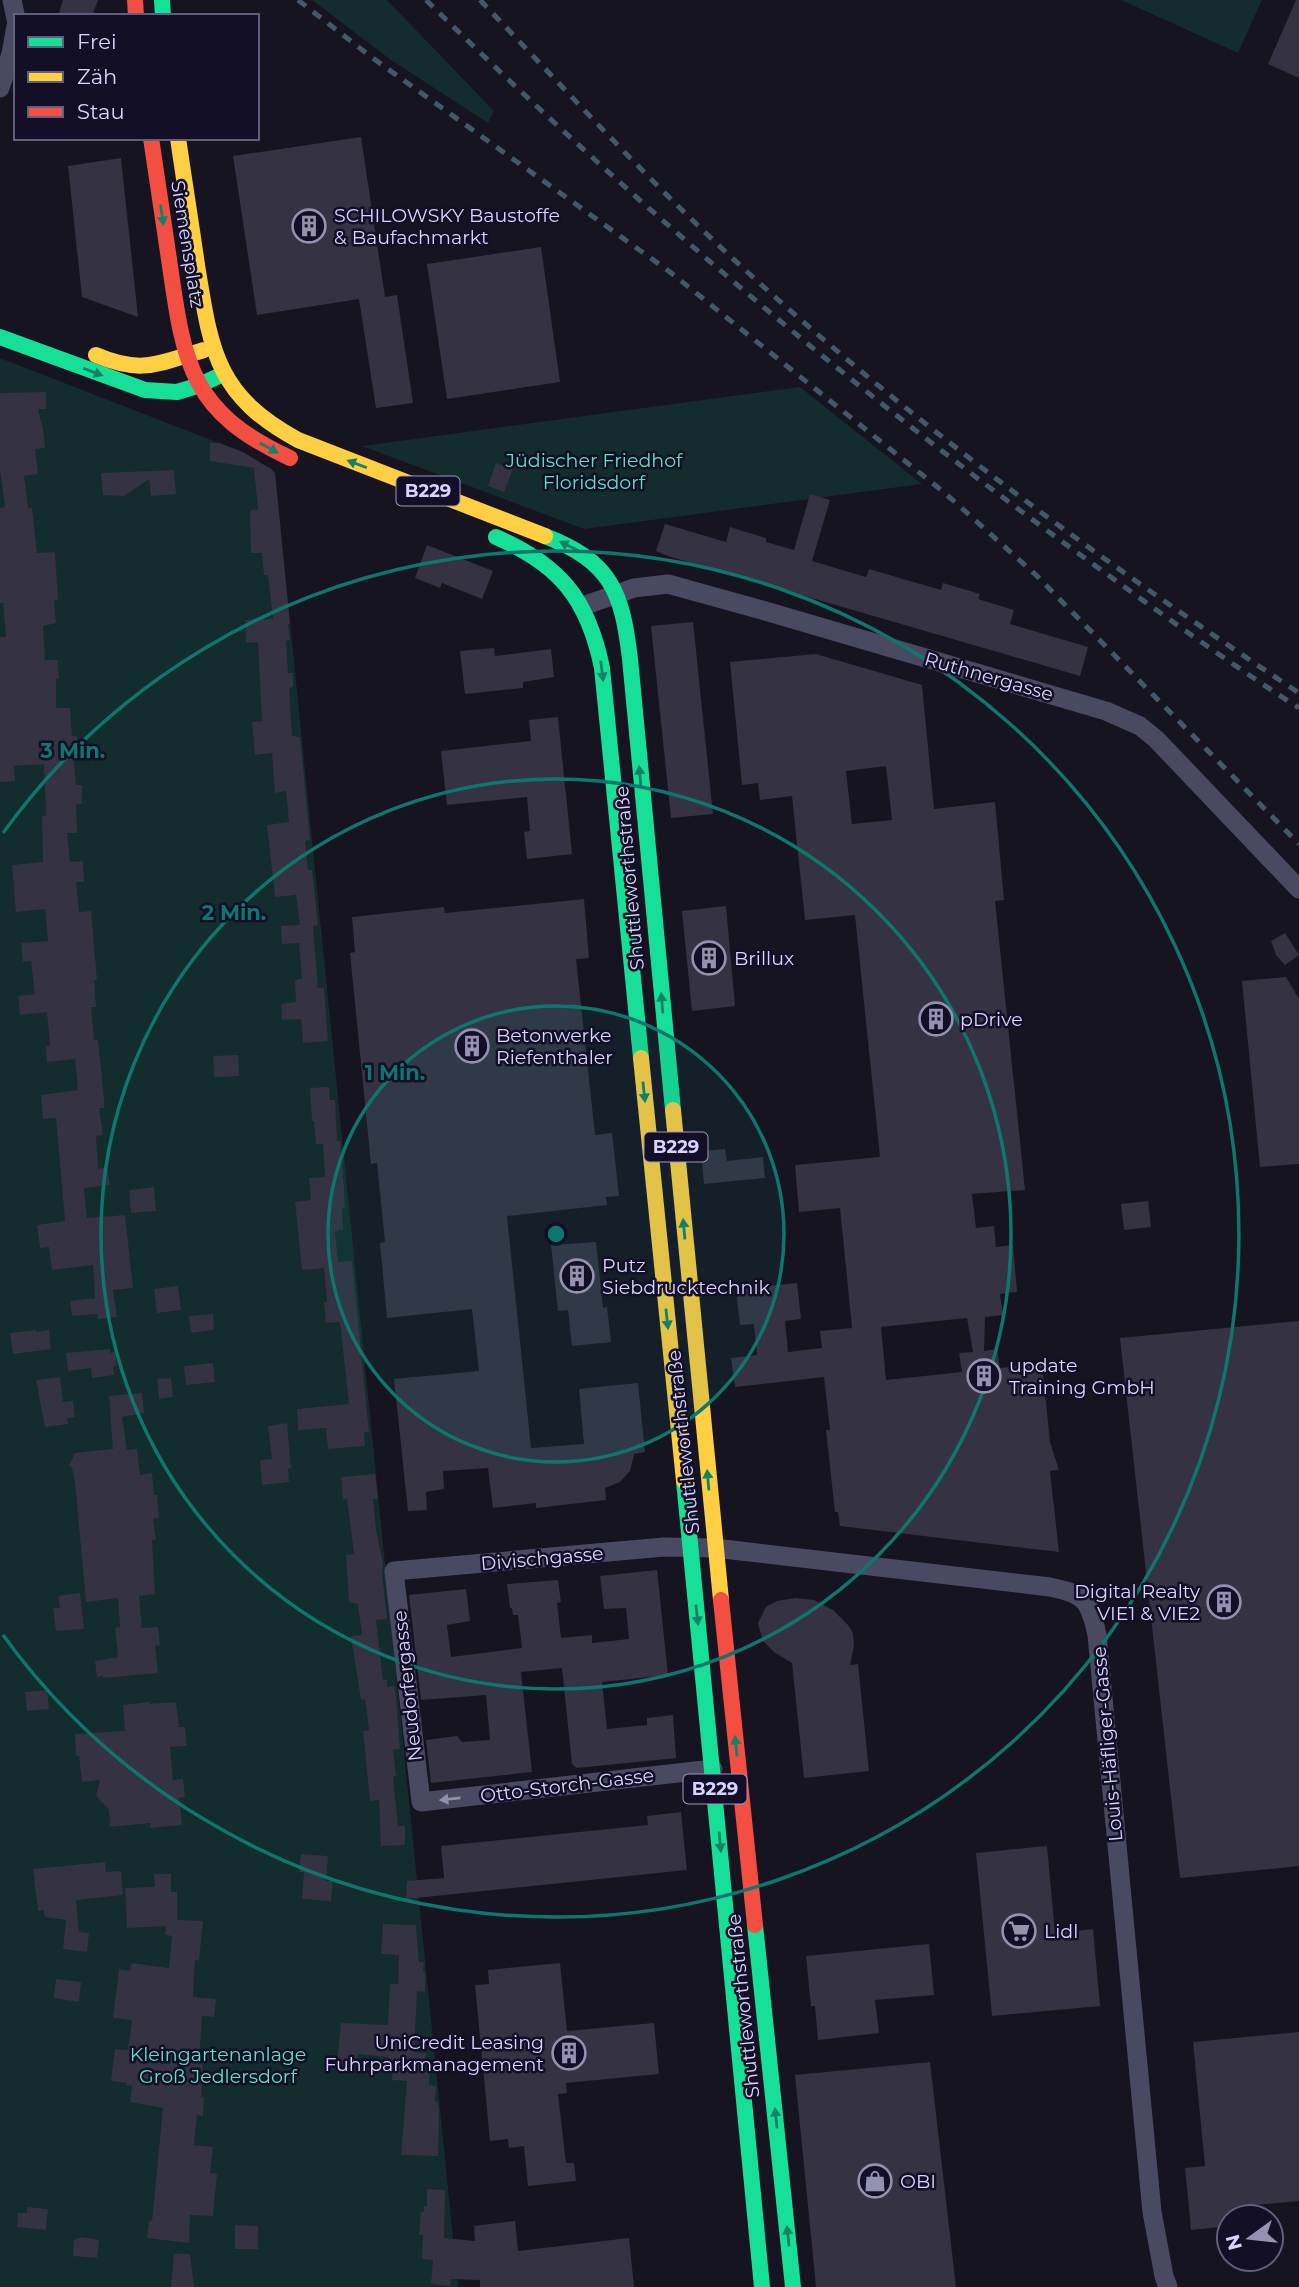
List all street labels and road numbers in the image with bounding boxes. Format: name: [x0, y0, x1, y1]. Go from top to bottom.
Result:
street label: Siemensplatz: [166, 179, 209, 309]
road number: B229: [396, 476, 460, 505]
street label: Ruthnergasse: [922, 647, 1056, 706]
street label: Shuttleworthstraße: [610, 785, 649, 971]
road number: B229: [644, 1132, 708, 1162]
street label: Shuttleworthstraße: [662, 1349, 705, 1535]
street label: Divischgasse: [480, 1542, 604, 1575]
street label: Neudorfergasse: [388, 1609, 427, 1762]
street label: Louis-Häfliger-Gasse: [1088, 1645, 1127, 1843]
street label: Otto-Storch-Gasse: [479, 1763, 655, 1808]
road number: B229: [684, 1774, 746, 1804]
street label: Shuttleworthstraße: [722, 1913, 765, 2099]

